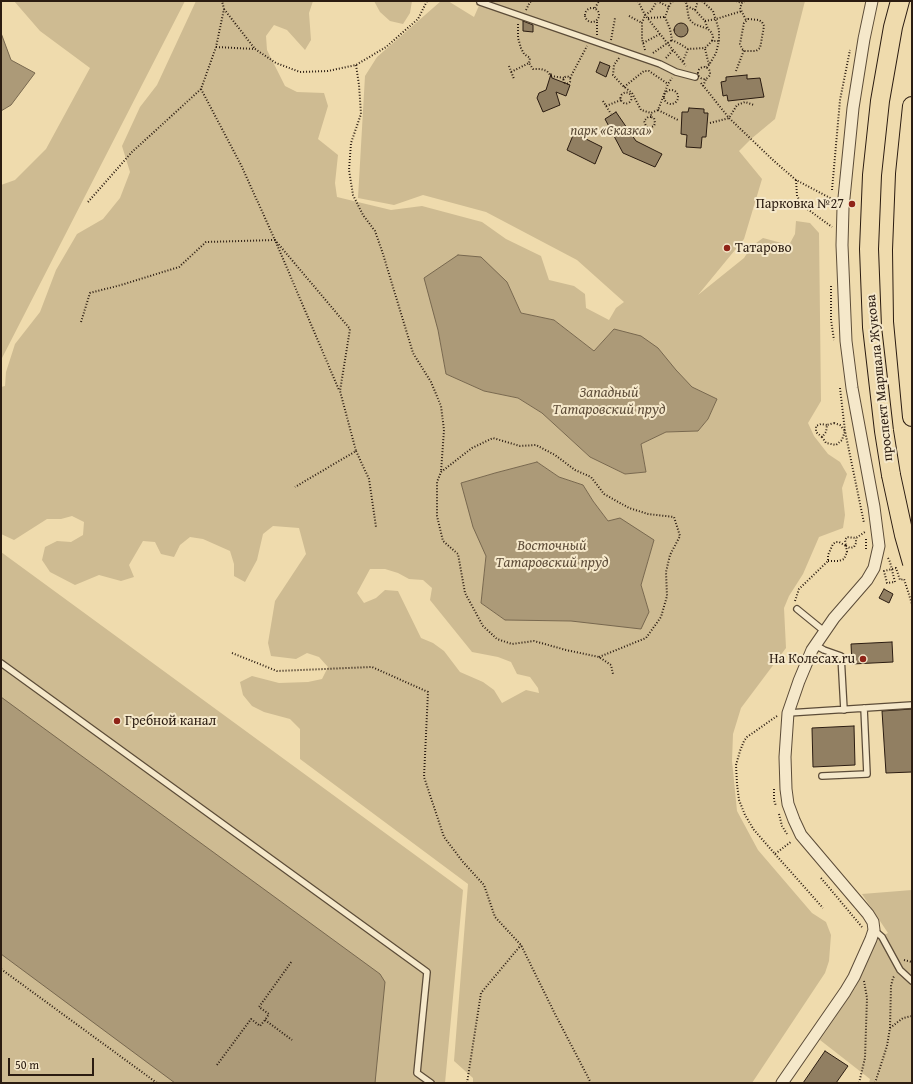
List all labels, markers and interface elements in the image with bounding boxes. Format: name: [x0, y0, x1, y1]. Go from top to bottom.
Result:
park label: парк «Сказка»: [570, 123, 652, 139]
place label: Парковка №27: [756, 196, 844, 212]
marker: Парковка №27: [847, 199, 857, 209]
place label: Татарово: [735, 240, 792, 256]
marker: Татарово: [722, 243, 732, 253]
street label: проспект Маршала Жукова: [863, 294, 897, 462]
water label: Западный Татаровский пруд: [553, 384, 665, 419]
water label: Восточный Татаровский пруд: [496, 537, 608, 572]
place label: На Колесах.ru: [769, 651, 855, 667]
marker: На Колесах.ru: [858, 654, 868, 664]
place label: Гребной канал: [125, 713, 216, 729]
marker: Гребной канал: [112, 716, 122, 726]
scale bar: [10, 1050, 96, 1076]
text: 50 m: [15, 1056, 39, 1073]

